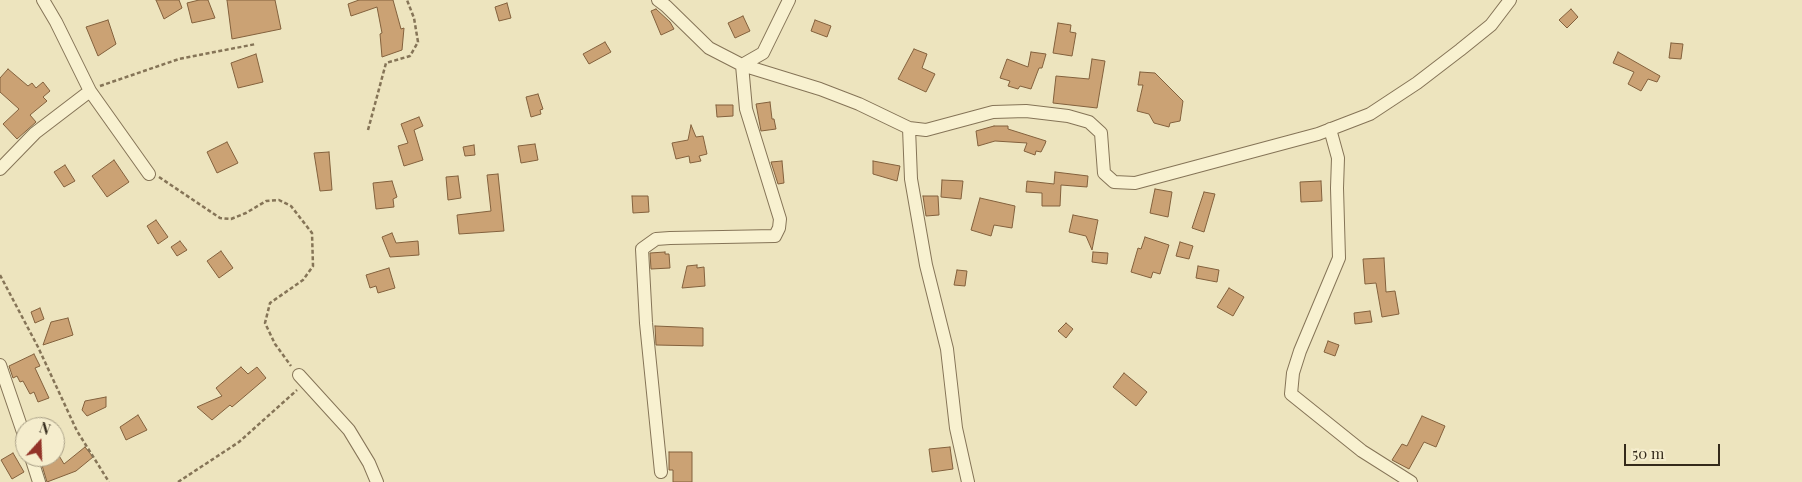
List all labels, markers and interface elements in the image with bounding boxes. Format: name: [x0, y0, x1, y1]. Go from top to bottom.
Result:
north arrow: [15, 417, 65, 467]
text: N: [37, 418, 53, 439]
scale bar: [1627, 434, 1723, 466]
text: 50 m: [1632, 443, 1664, 463]

